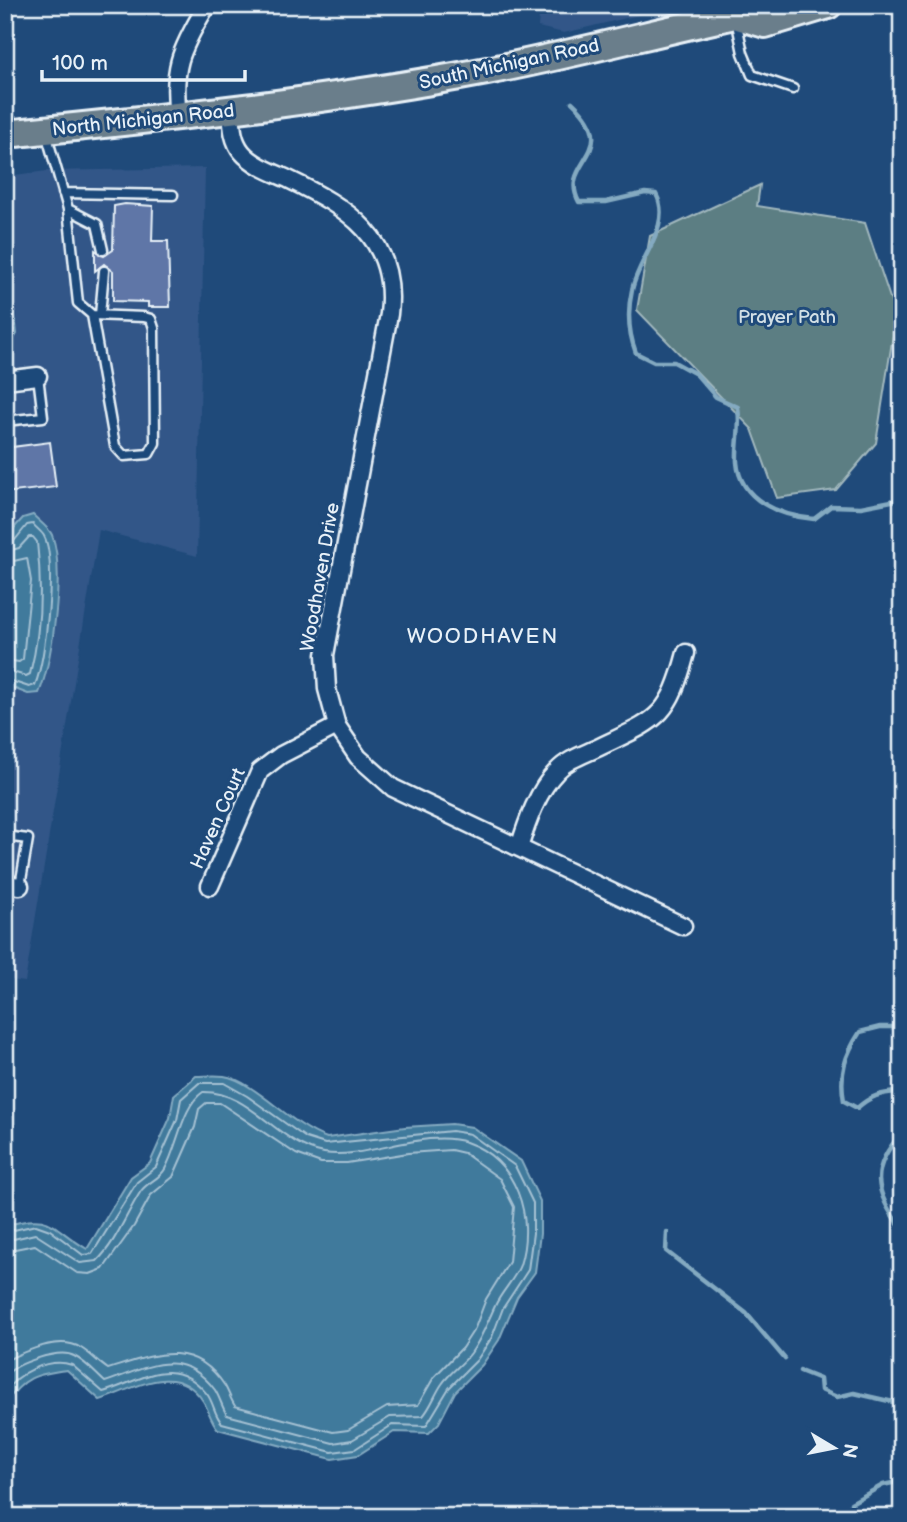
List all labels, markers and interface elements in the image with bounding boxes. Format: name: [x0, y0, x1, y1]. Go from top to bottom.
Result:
street label: South Michigan Road: [417, 34, 602, 95]
scale bar: [42, 38, 245, 82]
text: 100 m: [52, 51, 108, 76]
street label: North Michigan Road: [51, 99, 235, 141]
park label: Prayer Path: [738, 306, 836, 329]
street label: Woodhaven Drive: [296, 501, 345, 653]
district label: WOODHAVEN: [407, 624, 559, 649]
street label: Haven Court: [186, 764, 251, 873]
north arrow: [799, 1414, 869, 1484]
text: N: [837, 1442, 862, 1460]

